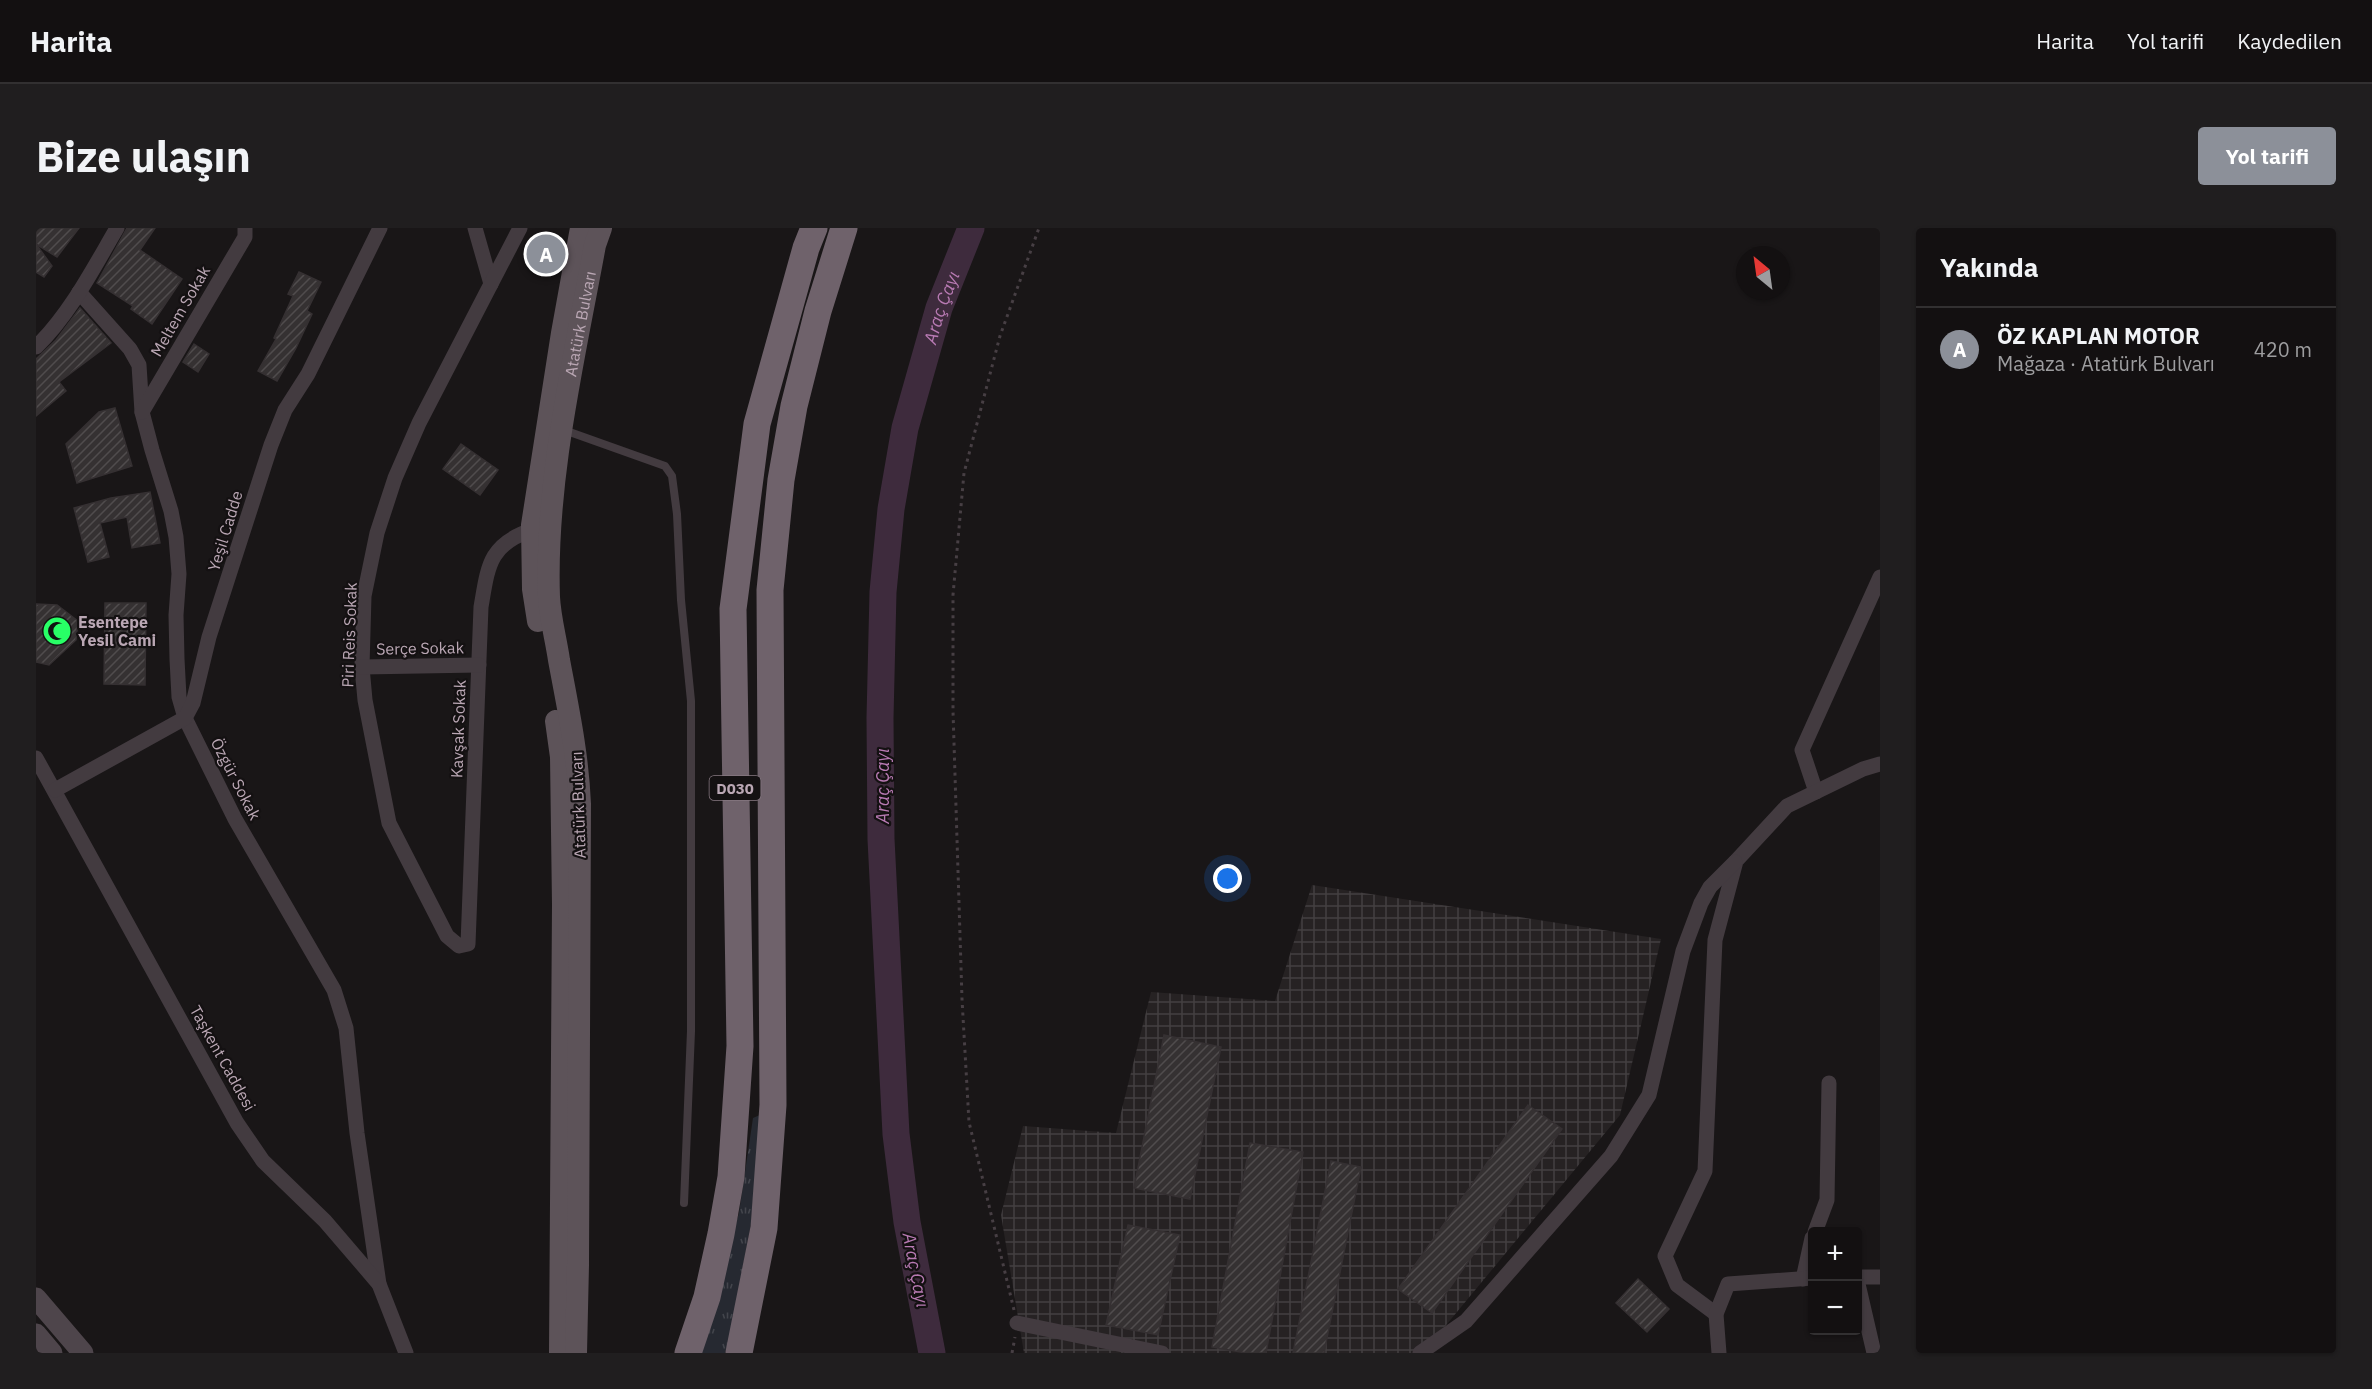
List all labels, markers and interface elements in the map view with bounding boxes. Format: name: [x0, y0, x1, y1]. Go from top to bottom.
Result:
text: Harita: [30, 23, 112, 60]
text: Harita: [2036, 27, 2094, 55]
text: Yol tarifi: [2127, 27, 2204, 55]
text: Kaydedilen: [2237, 27, 2342, 55]
button: Yol tarifi: [2198, 127, 2336, 185]
text: Bize ulaşın: [36, 129, 251, 184]
pin: A: [526, 231, 566, 276]
north arrow: [1736, 246, 1790, 300]
text: Yakında: [1940, 250, 2039, 284]
street label: Meltem Sokak: [146, 261, 214, 360]
water label: Araç Çayı: [918, 267, 964, 347]
street label: Atatürk Bulvarı: [560, 269, 600, 378]
text: ÖZ KAPLAN MOTOR: [1997, 321, 2200, 350]
text: A: [1953, 336, 1966, 363]
text: 420 m: [2254, 336, 2312, 363]
text: Mağaza · Atatürk Bulvarı: [1997, 350, 2215, 377]
street label: Yeşil Cadde: [203, 488, 247, 574]
street label: Piri Reis Sokak: [337, 581, 361, 688]
place label: Esentepe Yesil Cami: [78, 612, 156, 650]
mosque icon: Esentepe Yesil Cami: [41, 615, 73, 647]
street label: Serçe Sokak: [376, 637, 465, 659]
street label: Kavşak Sokak: [446, 679, 470, 778]
street label: Özgür Sokak: [207, 735, 265, 824]
water label: Araç Çayı: [871, 748, 894, 825]
street label: Atatürk Bulvarı: [566, 751, 590, 859]
road number: D030: [710, 776, 760, 800]
your location: [1213, 864, 1242, 893]
street label: Taşkent Caddesi: [186, 1002, 260, 1114]
map controls: [1808, 1227, 1862, 1335]
button: +: [1808, 1227, 1862, 1281]
water label: Araç Çayı: [897, 1230, 935, 1309]
button: −: [1808, 1281, 1862, 1335]

